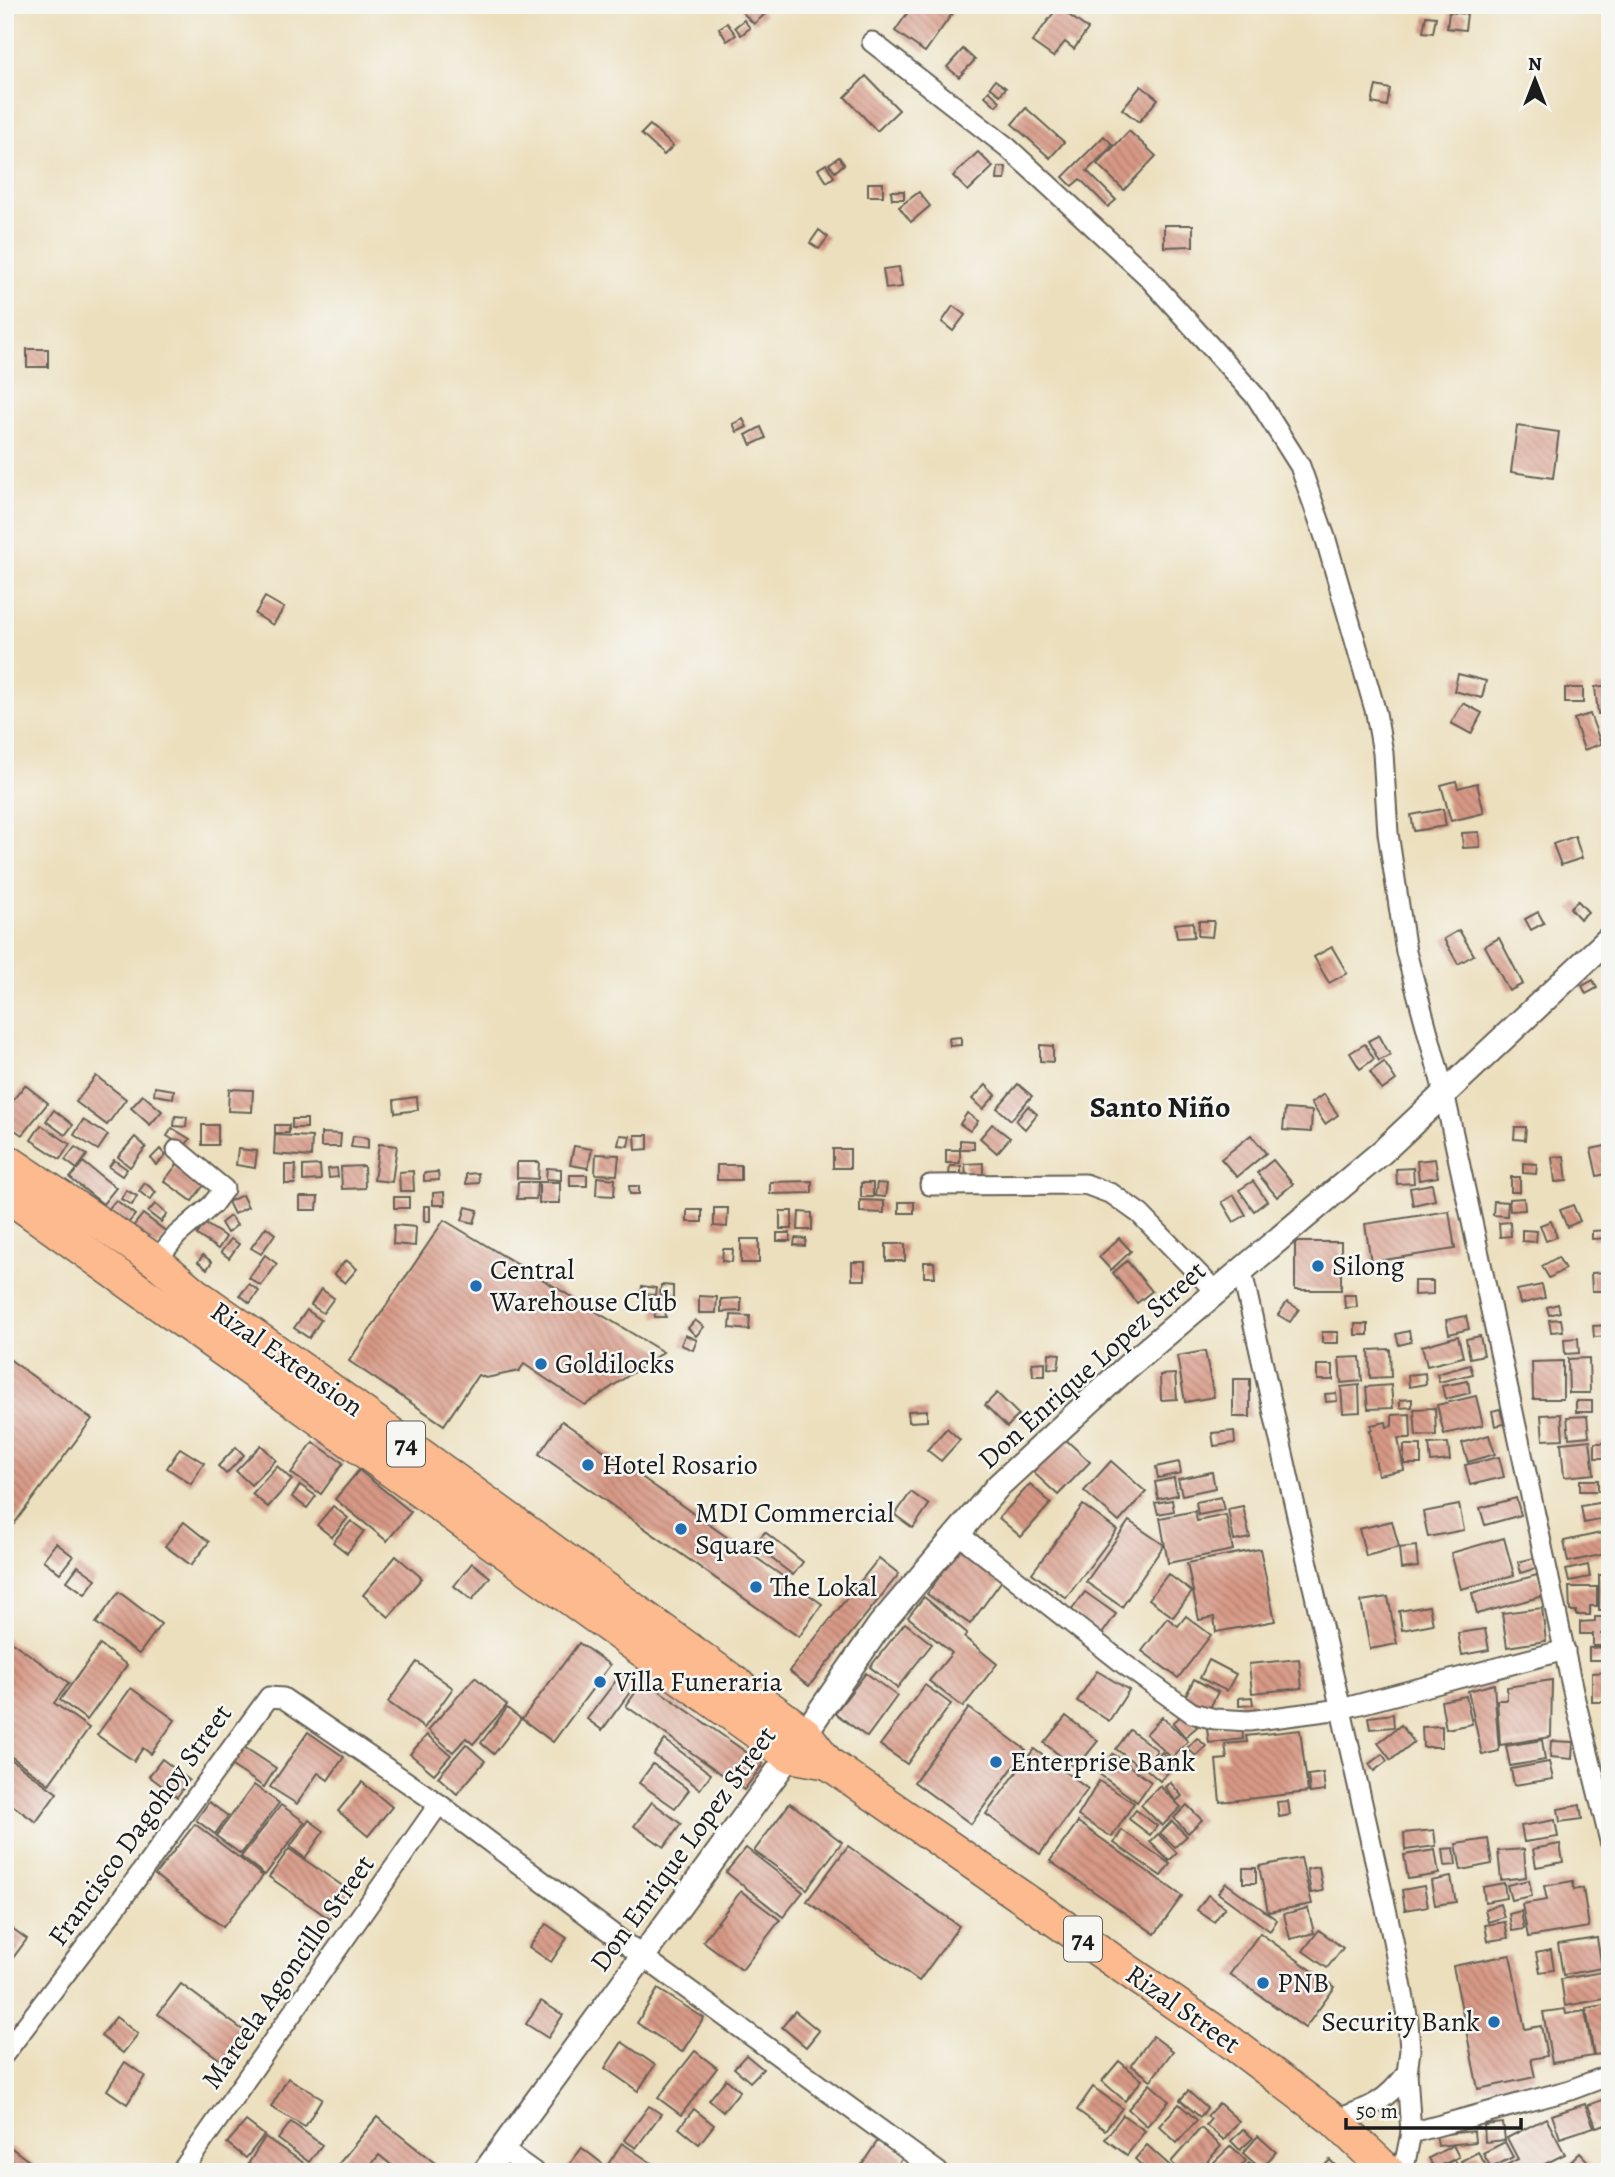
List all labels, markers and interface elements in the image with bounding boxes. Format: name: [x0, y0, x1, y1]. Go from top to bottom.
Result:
north arrow: [1500, 46, 1570, 116]
text: N: [1528, 51, 1542, 77]
district label: Santo Niño: [1090, 1087, 1230, 1127]
place label: Silong: [1332, 1247, 1405, 1285]
place label: Central Warehouse Club: [489, 1251, 677, 1321]
street label: Don Enrique Lopez Street: [970, 1252, 1214, 1478]
marker: Silong: [1310, 1258, 1326, 1274]
marker: Central Warehouse Club: [468, 1278, 484, 1294]
street label: Rizal Extension: [203, 1292, 371, 1426]
place label: Goldilocks: [555, 1345, 675, 1383]
marker: Goldilocks: [533, 1356, 549, 1372]
road number: 74: [387, 1422, 425, 1466]
place label: Hotel Rosario: [602, 1446, 758, 1484]
marker: Hotel Rosario: [580, 1457, 596, 1473]
place label: MDI Commercial Square: [695, 1494, 894, 1564]
marker: MDI Commercial Square: [673, 1521, 689, 1537]
place label: The Lokal: [770, 1568, 877, 1606]
marker: The Lokal: [748, 1579, 764, 1595]
place label: Villa Funeraria: [613, 1663, 783, 1701]
marker: Villa Funeraria: [592, 1674, 608, 1690]
street label: Francisco Dagohoy Street: [39, 1696, 241, 1954]
street label: Don Enrique Lopez Street: [581, 1719, 785, 1979]
place label: Enterprise Bank: [1010, 1743, 1195, 1781]
marker: Enterprise Bank: [988, 1754, 1004, 1770]
street label: Marcela Agoncillo Street: [193, 1847, 383, 2097]
road number: 74: [1064, 1916, 1102, 1962]
street label: Rizal Street: [1118, 1956, 1248, 2062]
place label: PNB: [1277, 1964, 1329, 2002]
marker: PNB: [1255, 1975, 1271, 1991]
place label: Security Bank: [1321, 2003, 1480, 2041]
marker: Security Bank: [1486, 2014, 1502, 2030]
scale bar: [1346, 2086, 1520, 2130]
text: 50 m: [1356, 2097, 1398, 2125]

